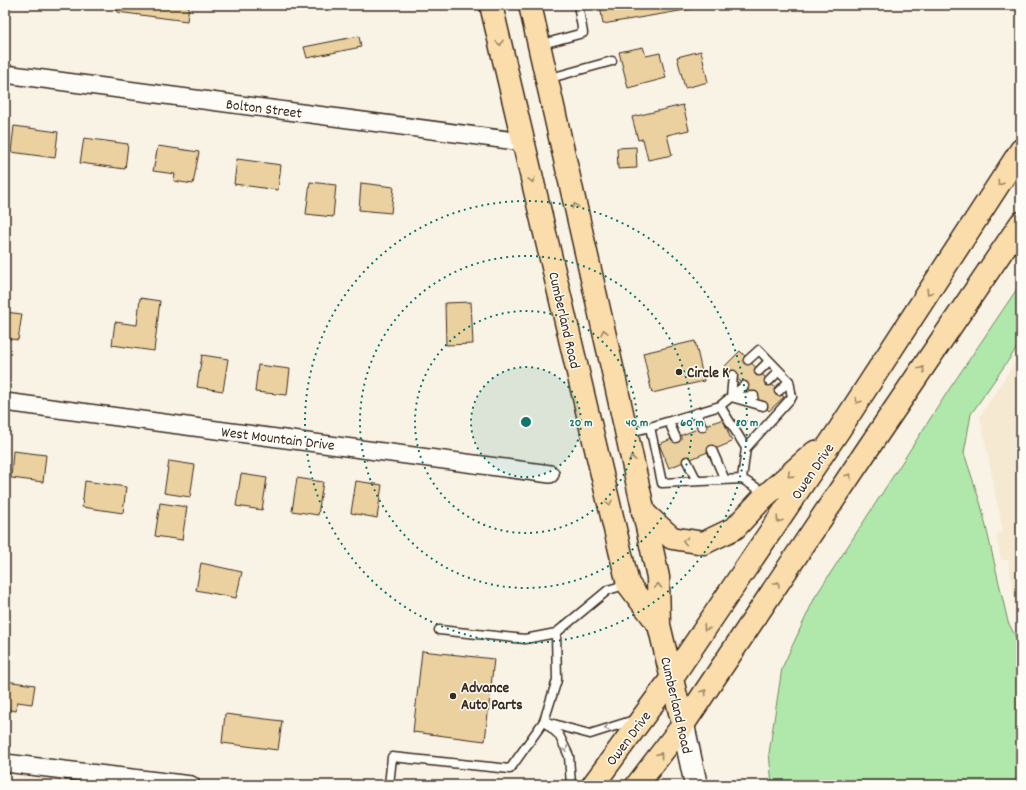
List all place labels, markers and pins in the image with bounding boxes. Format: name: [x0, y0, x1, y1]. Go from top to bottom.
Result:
place label: Circle K: [687, 363, 729, 385]
marker: Circle K: [674, 367, 684, 377]
centre of rings: [519, 415, 533, 429]
place label: Advance Auto Parts: [461, 678, 523, 717]
marker: Advance Auto Parts: [448, 691, 458, 701]

